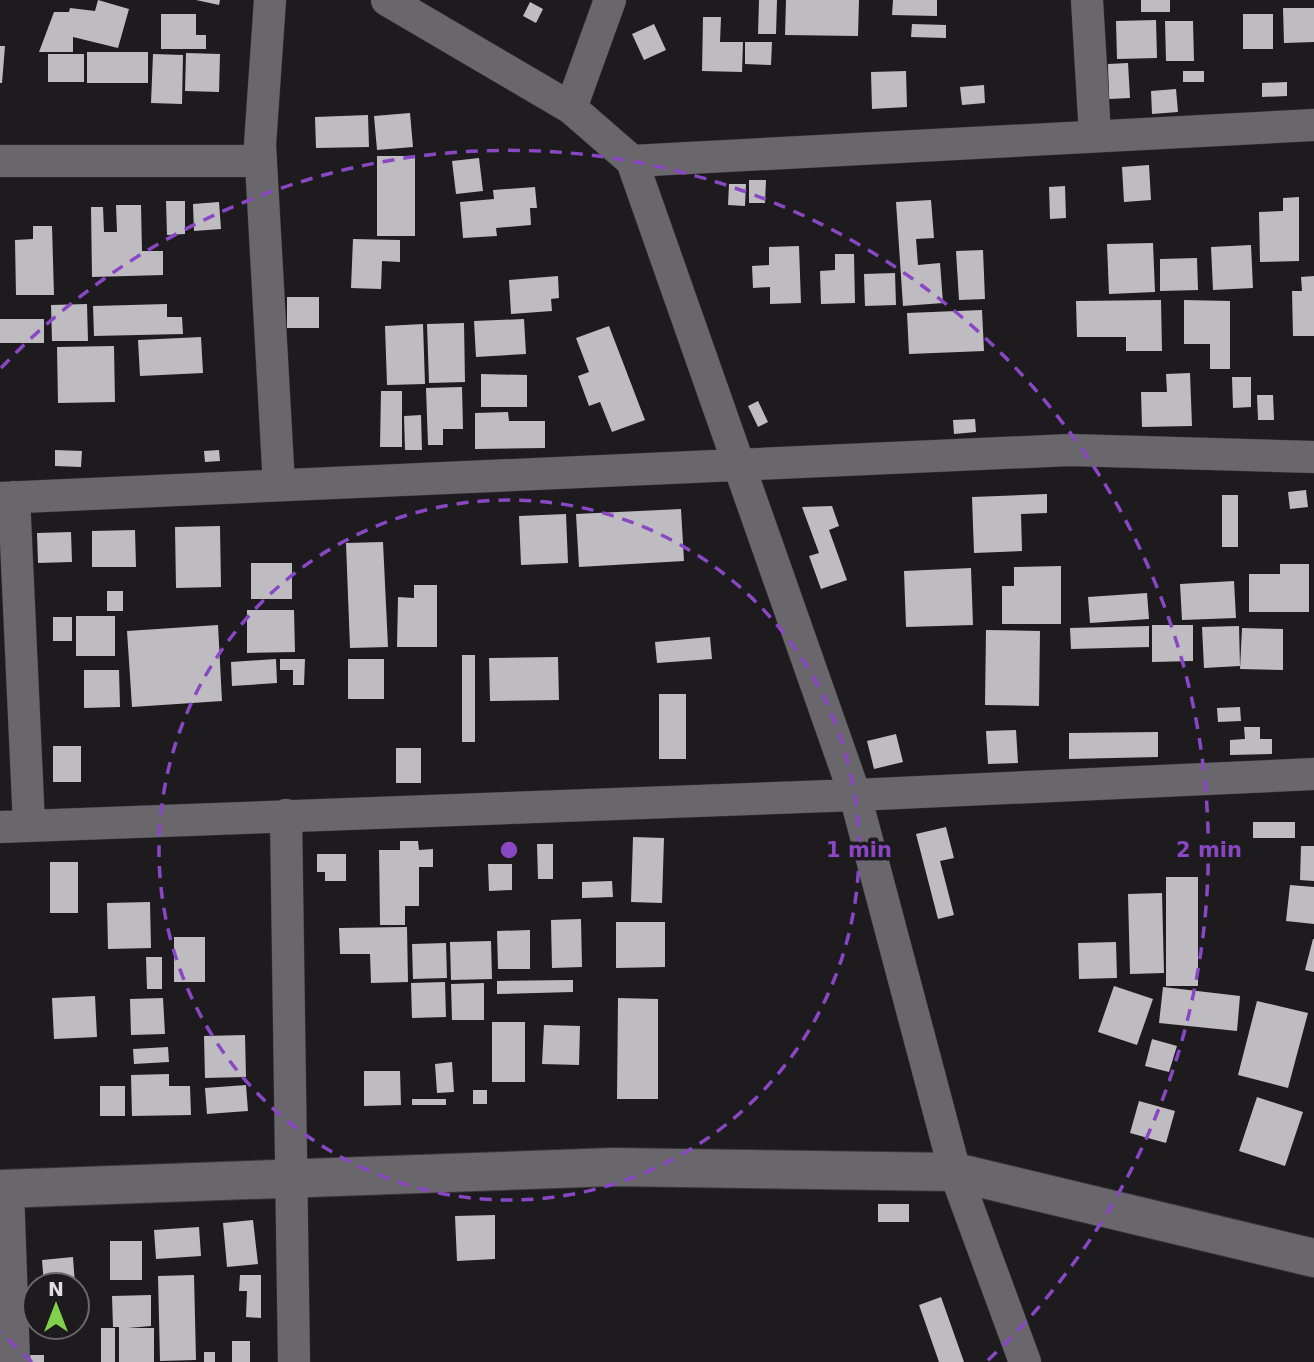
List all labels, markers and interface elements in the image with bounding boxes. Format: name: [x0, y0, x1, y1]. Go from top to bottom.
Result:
centre of rings: [497, 838, 521, 862]
text: 1 min: [826, 838, 892, 862]
text: 2 min: [1176, 838, 1242, 862]
north arrow: [21, 1271, 91, 1341]
text: N: [48, 1278, 64, 1300]

